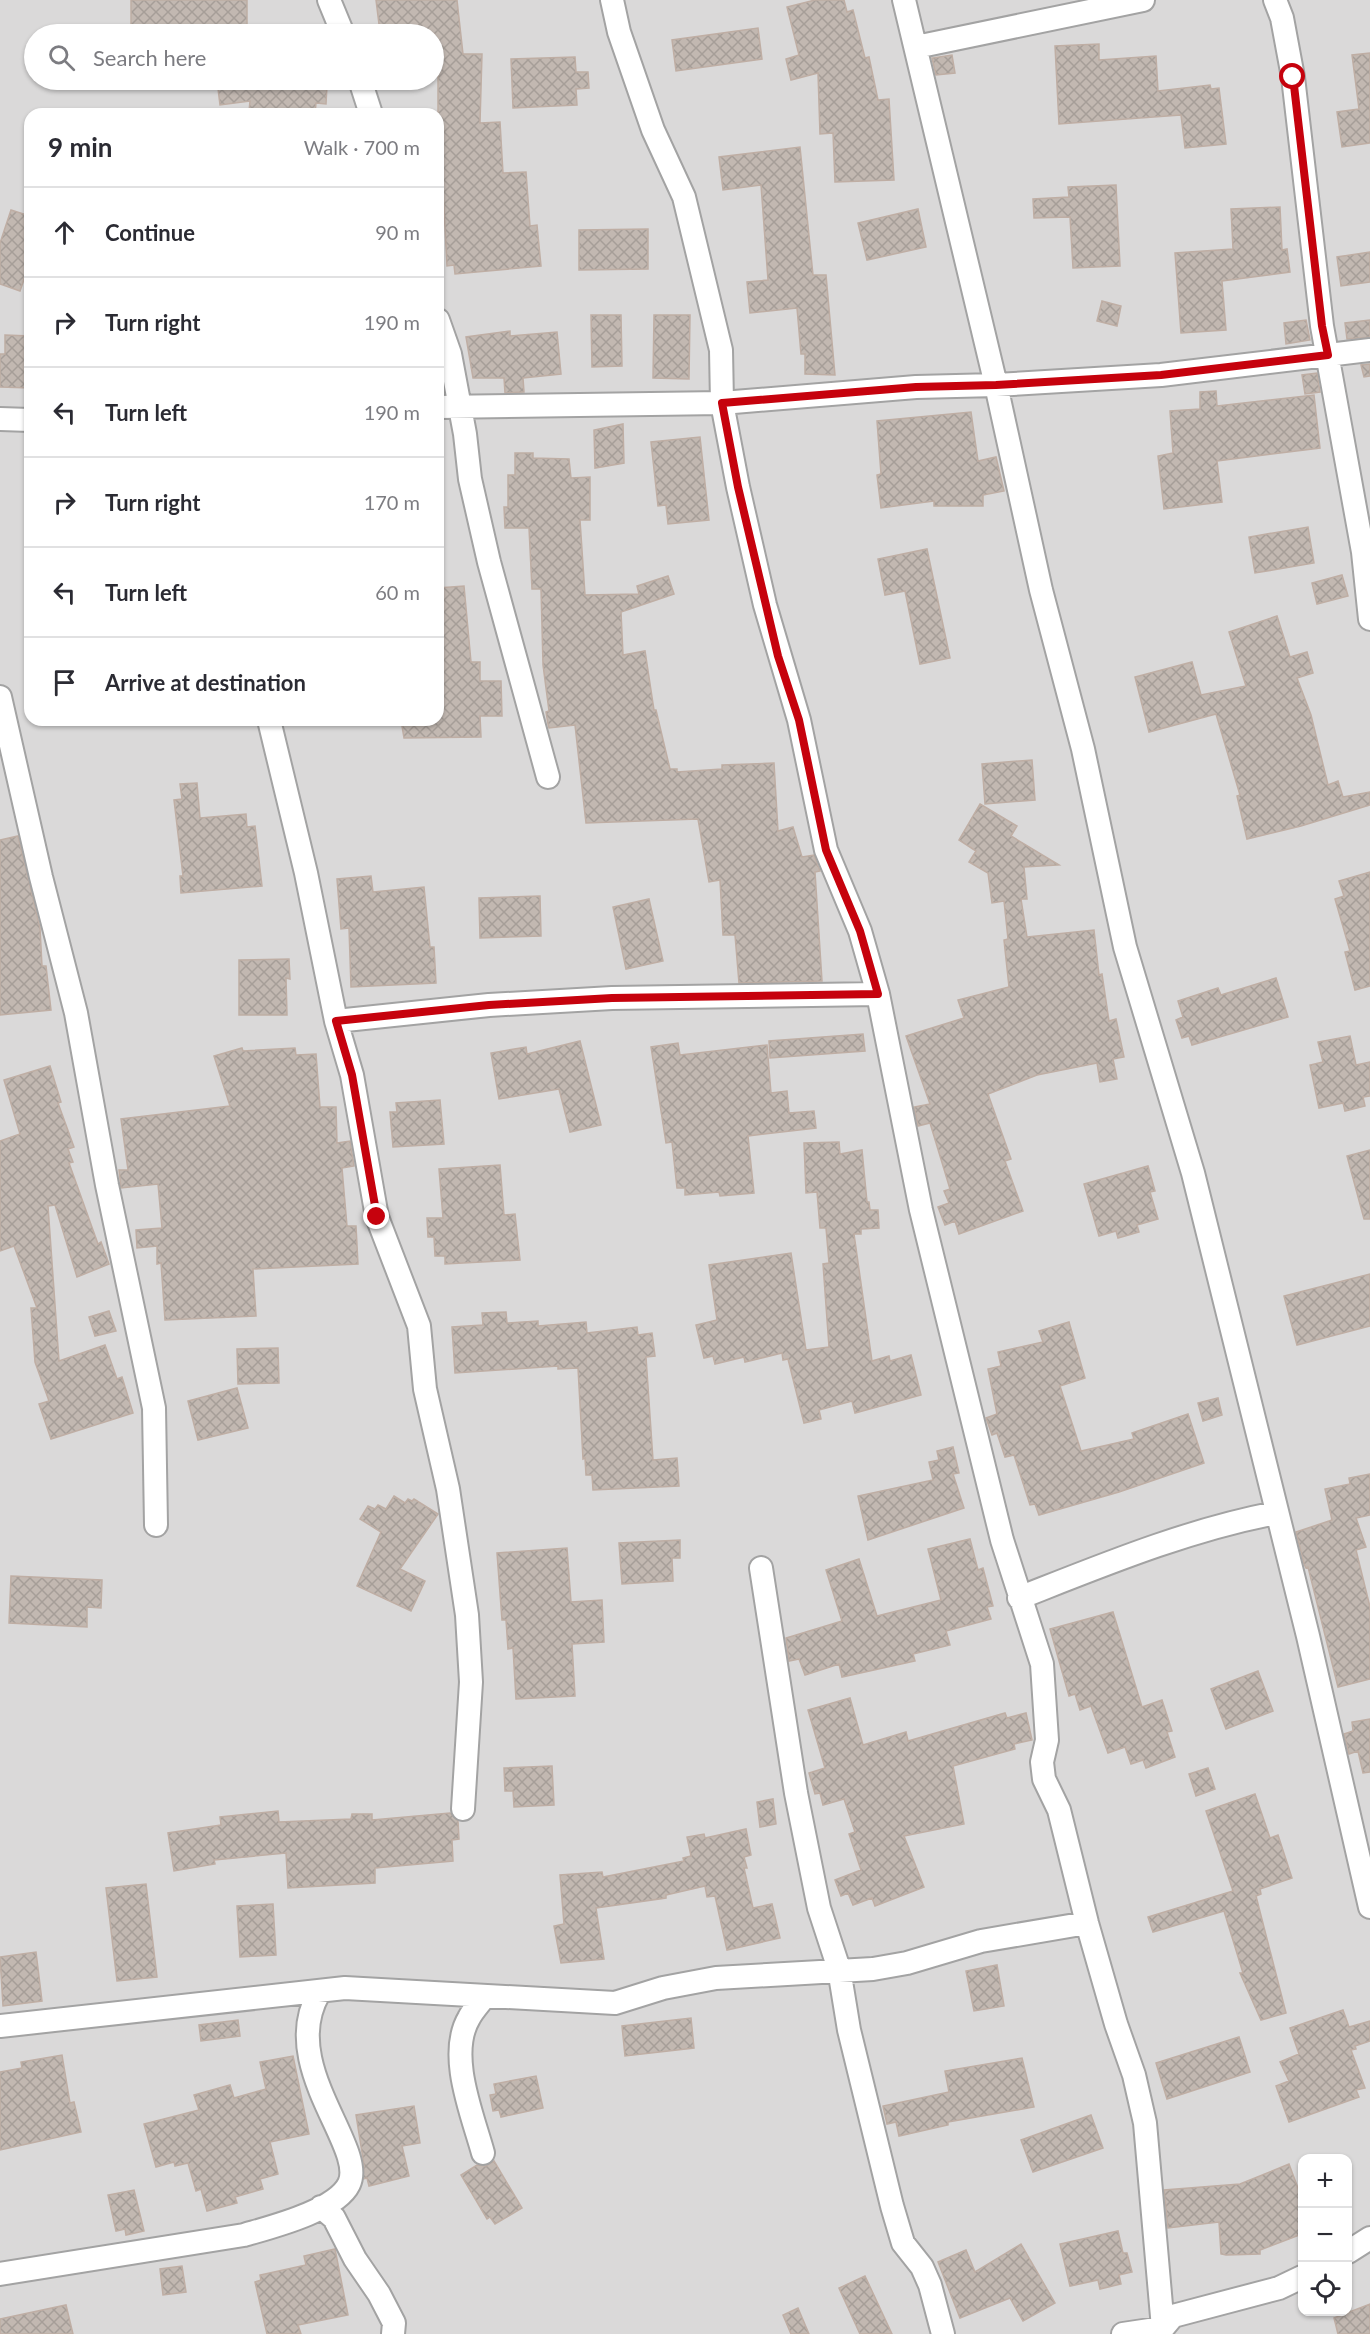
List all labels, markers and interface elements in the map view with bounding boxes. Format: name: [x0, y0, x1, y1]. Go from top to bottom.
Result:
search box: [24, 24, 444, 90]
icon: search: [45, 41, 78, 74]
text: Search here: [93, 44, 206, 71]
route start: [1279, 63, 1305, 89]
text: 9 min: [48, 131, 112, 163]
text: Walk · 700 m: [304, 135, 420, 159]
icon: ahead: [48, 216, 81, 249]
text: Continue: [105, 219, 195, 246]
text: 90 m: [375, 220, 420, 244]
icon: right: [48, 306, 81, 339]
text: Turn right: [105, 309, 200, 336]
text: 190 m: [364, 310, 420, 334]
icon: left: [48, 396, 81, 429]
text: Turn left: [105, 399, 187, 426]
text: 190 m: [364, 400, 420, 424]
icon: right: [48, 486, 81, 519]
text: Turn right: [105, 489, 200, 516]
text: 170 m: [364, 490, 420, 514]
icon: left: [48, 576, 81, 609]
text: Turn left: [105, 579, 187, 606]
text: 60 m: [375, 580, 420, 604]
icon: arrive: [48, 666, 81, 699]
text: Arrive at destination: [105, 669, 306, 696]
route end: [363, 1203, 389, 1229]
map controls: [1298, 2154, 1352, 2316]
button: +: [1298, 2154, 1352, 2208]
button: −: [1298, 2208, 1352, 2262]
button: locate: [1298, 2262, 1352, 2316]

